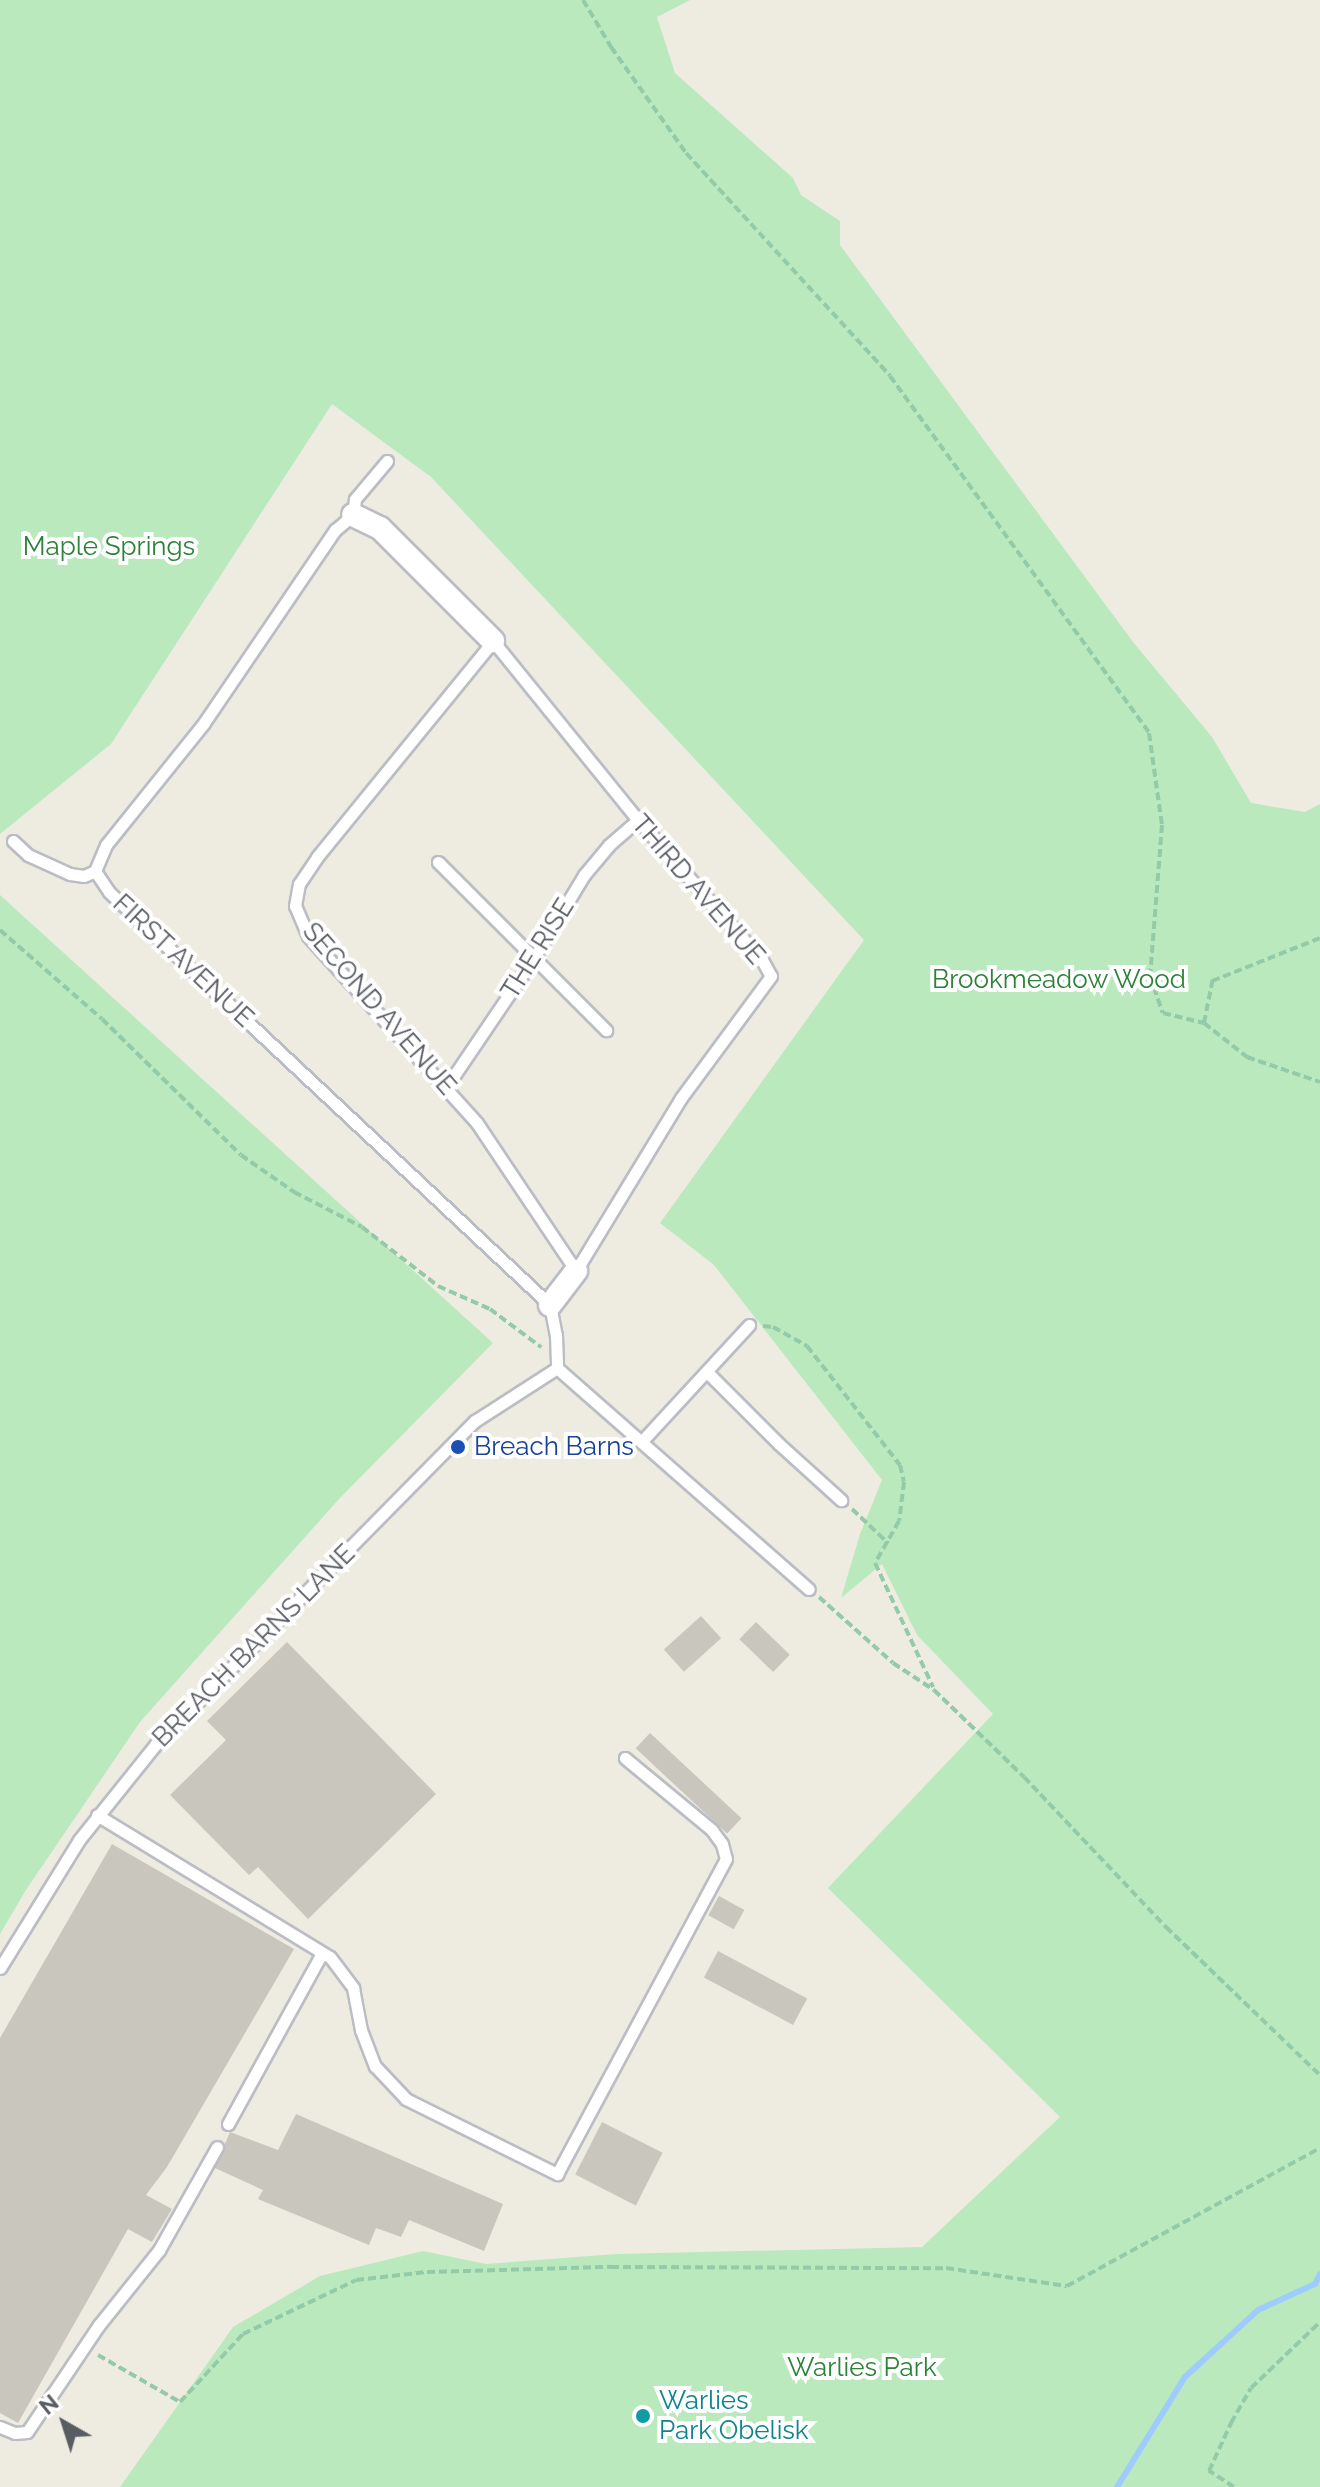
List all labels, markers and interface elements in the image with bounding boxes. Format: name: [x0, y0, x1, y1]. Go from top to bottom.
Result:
park label: Maple Springs: [23, 531, 195, 563]
street label: THIRD AVENUE: [624, 809, 772, 971]
street label: FIRST AVENUE: [106, 888, 260, 1034]
street label: THE RISE: [495, 893, 581, 1005]
street label: SECOND AVENUE: [295, 916, 463, 1102]
park label: Brookmeadow Wood: [931, 964, 1187, 996]
place label: Breach Barns: [474, 1431, 634, 1463]
marker: Breach Barns: [449, 1438, 467, 1456]
street label: BREACH BARNS LANE: [146, 1538, 362, 1754]
park label: Warlies Park: [787, 2352, 937, 2384]
north arrow: [24, 2383, 104, 2463]
place label: Warlies Park Obelisk: [659, 2385, 809, 2446]
text: N: [34, 2389, 64, 2420]
marker: Warlies Park Obelisk: [634, 2407, 652, 2425]

